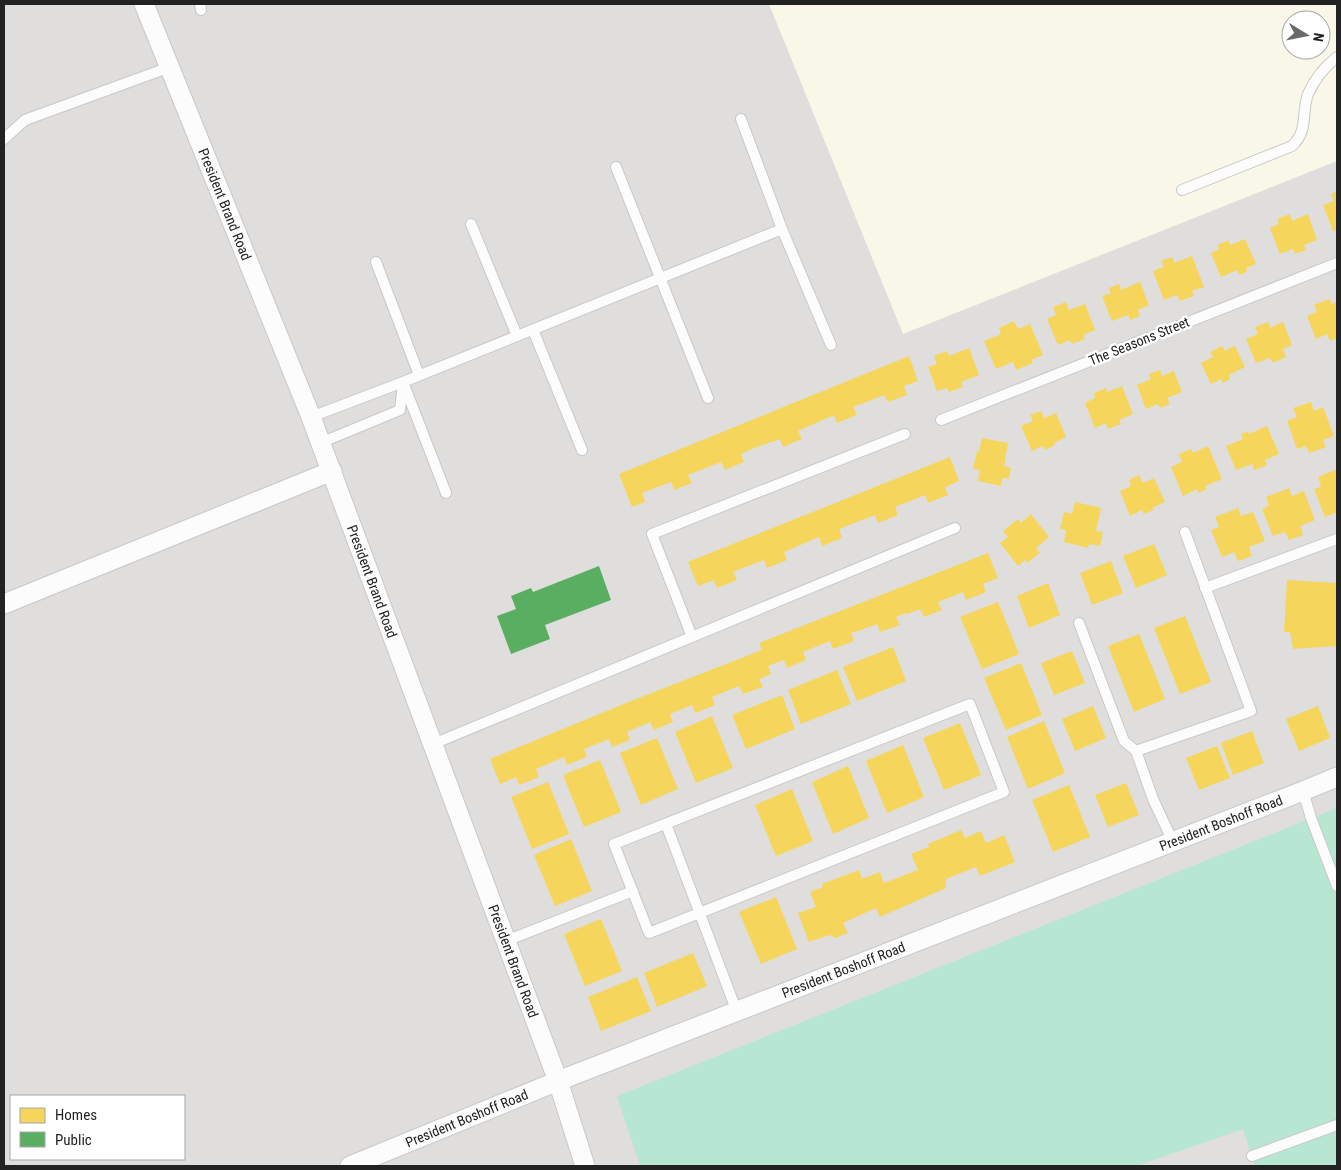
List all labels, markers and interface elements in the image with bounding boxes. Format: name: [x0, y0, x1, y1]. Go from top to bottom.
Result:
north arrow: [1281, 10, 1331, 60]
text: N: [1310, 32, 1327, 43]
street label: President Brand Road: [195, 146, 255, 263]
street label: The Seasons Street: [1086, 314, 1192, 368]
street label: President Brand Road: [344, 523, 400, 640]
street label: President Boshoff Road: [1157, 792, 1285, 854]
street label: President Brand Road: [485, 902, 542, 1020]
street label: President Boshoff Road: [780, 939, 907, 1001]
street label: President Boshoff Road: [403, 1086, 530, 1150]
legend: [10, 1095, 185, 1160]
text: Homes: [55, 1106, 97, 1124]
text: Public: [55, 1131, 92, 1149]

